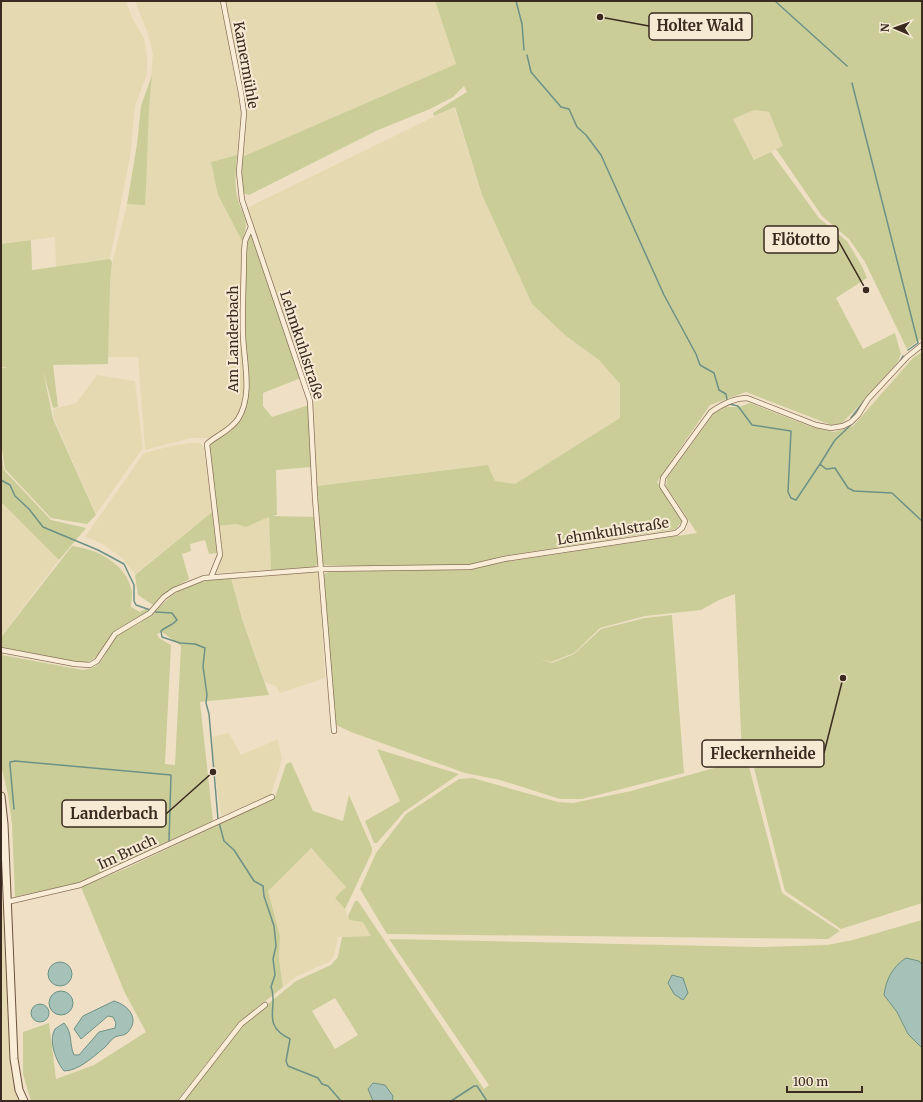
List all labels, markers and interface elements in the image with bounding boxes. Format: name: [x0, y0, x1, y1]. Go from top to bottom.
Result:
north arrow: [875, 8, 915, 48]
callout: Holter Wald: [649, 13, 752, 40]
text: Holter Wald: [656, 16, 744, 35]
street label: Kamermühle: [229, 20, 263, 110]
text: N: [878, 23, 892, 32]
callout: Flötotto: [764, 226, 838, 253]
text: Flötotto: [772, 230, 830, 249]
street label: Am Landerbach: [224, 285, 242, 394]
street label: Lehmkuhlstraße: [276, 289, 328, 401]
street label: Lehmkuhlstraße: [556, 513, 670, 549]
callout: Fleckernheide: [702, 740, 824, 767]
text: Fleckernheide: [710, 744, 816, 763]
callout: Landerbach: [62, 800, 166, 827]
text: Landerbach: [70, 804, 158, 823]
street label: Im Bruch: [95, 831, 159, 873]
scale bar: [787, 1068, 862, 1094]
text: 100 m: [793, 1074, 828, 1089]

